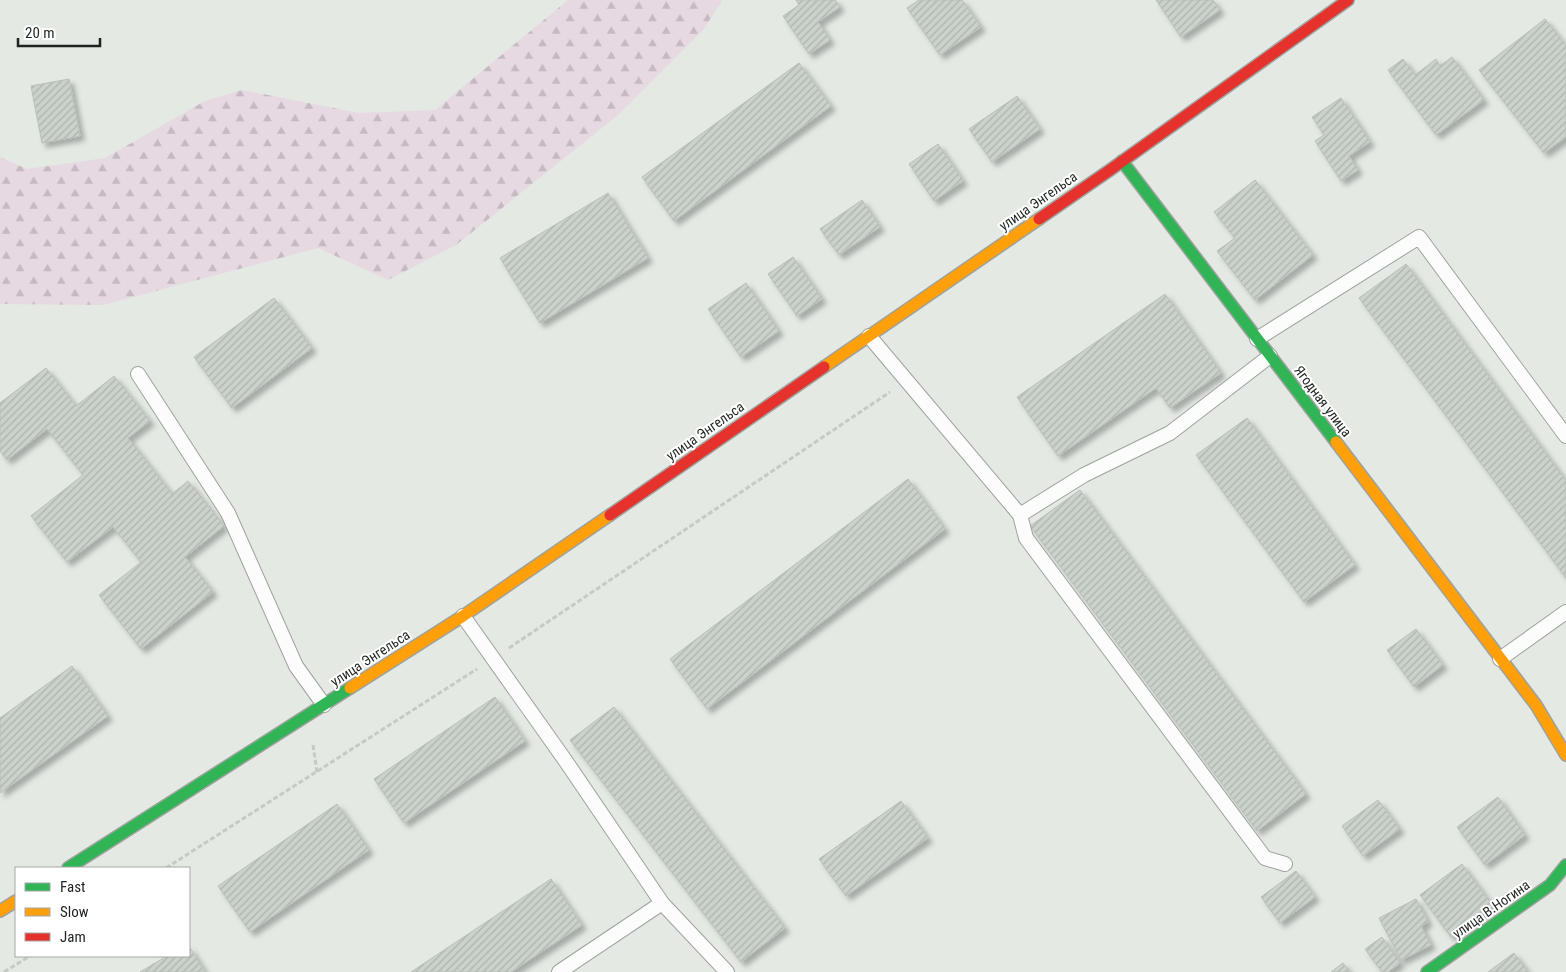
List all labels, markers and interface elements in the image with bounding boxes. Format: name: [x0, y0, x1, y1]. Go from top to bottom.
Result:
scale bar: [18, 15, 100, 47]
text: 20 m: [25, 24, 55, 42]
street label: улица Энгельса: [996, 168, 1080, 234]
street label: Ягодная улица: [1291, 362, 1355, 440]
street label: улица Энгельса: [663, 398, 747, 464]
street label: улица Энгельса: [327, 626, 413, 690]
legend: [15, 867, 190, 957]
street label: улица В.Ногина: [1449, 877, 1533, 941]
text: Fast: [60, 878, 85, 896]
text: Slow: [60, 903, 89, 921]
text: Jam: [60, 928, 86, 946]

